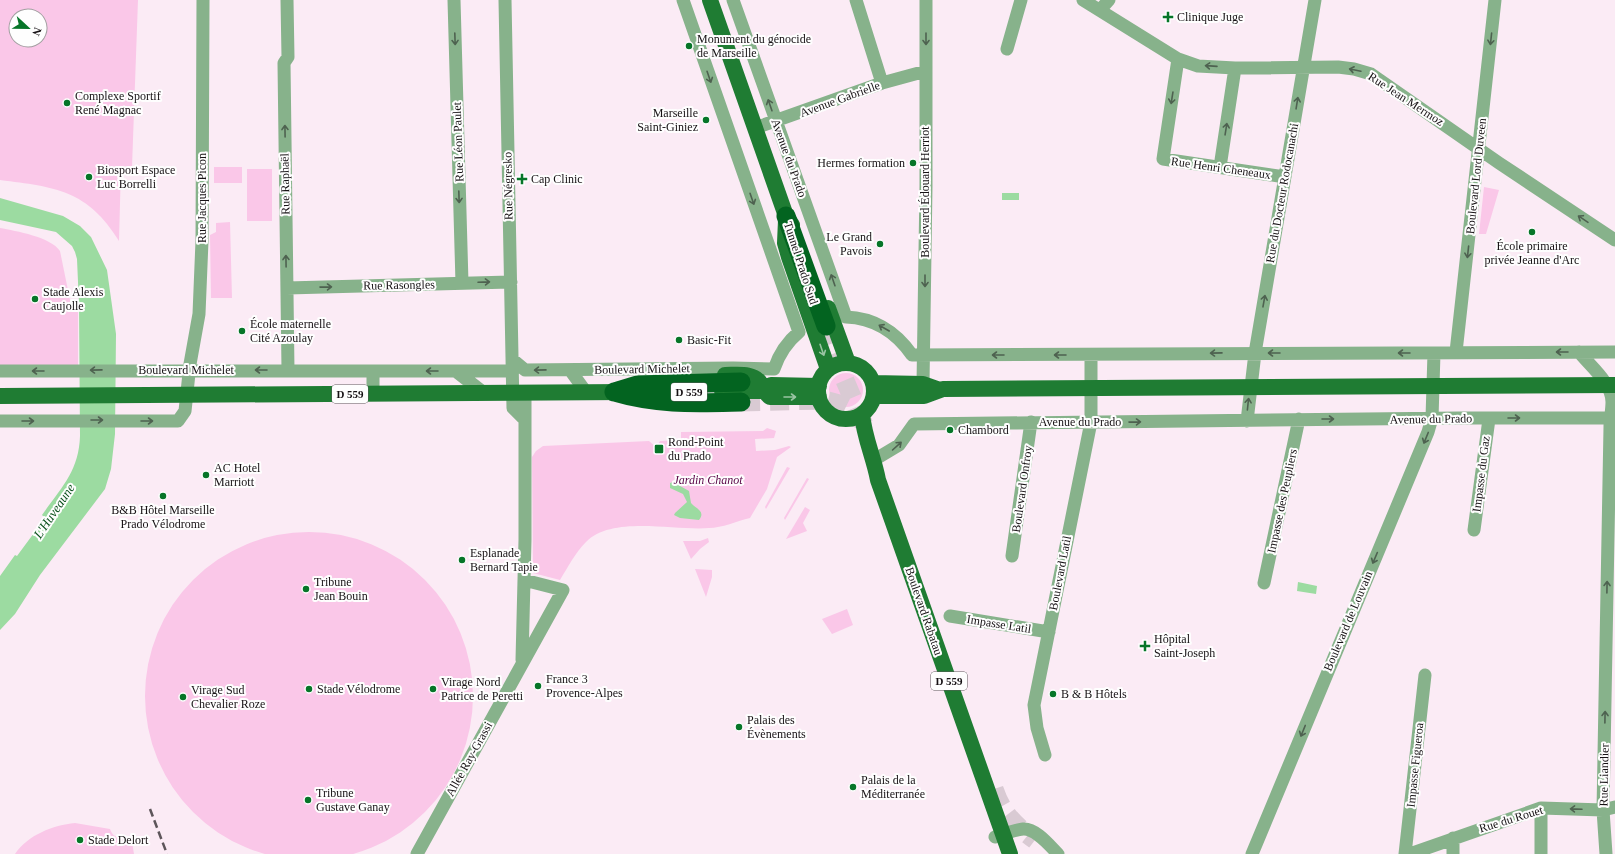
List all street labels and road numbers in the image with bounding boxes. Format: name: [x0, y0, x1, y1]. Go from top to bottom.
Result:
street label: Rue Jean Mermoz: [1366, 69, 1446, 129]
street label: Avenue Gabrielle: [798, 78, 882, 120]
street label: Rue Léon Paulet: [450, 101, 466, 182]
street label: Avenue du Prado: [768, 117, 810, 199]
street label: Boulevard Lord Duveen: [1463, 117, 1489, 235]
street label: Rue du Docteur Rodocanachi: [1263, 121, 1301, 264]
street label: Boulevard Édouard Herriot: [918, 126, 932, 258]
street label: Rue Raphaël: [277, 152, 293, 215]
street label: Rue Négresko: [500, 152, 516, 220]
street label: Rue Jacques Picon: [195, 153, 209, 243]
street label: Rue Henri Cheneaux: [1170, 154, 1272, 182]
street label: Tunnel Prado Sud: [781, 220, 821, 306]
street label: Rue Rasongles: [363, 277, 435, 293]
street label: Boulevard Michelet: [594, 361, 691, 377]
street label: Boulevard Michelet: [138, 363, 234, 377]
road number: D 559: [671, 383, 707, 401]
road number: D 559: [332, 385, 368, 403]
street label: Avenue du Prado: [1390, 411, 1472, 427]
street label: Avenue du Prado: [1039, 415, 1121, 429]
street label: Impasse du Gaz: [1469, 435, 1493, 513]
street label: Boulevard Onfroy: [1009, 445, 1035, 533]
street label: Impasse des Peupliers: [1264, 447, 1300, 554]
street label: Boulevard Latil: [1046, 534, 1074, 611]
street label: Boulevard Rabatau: [902, 565, 946, 657]
street label: Boulevard de Louvain: [1321, 569, 1375, 673]
street label: Impasse Latil: [966, 612, 1033, 636]
road number: D 559: [931, 672, 967, 690]
street label: Allée Ray-Grassi: [443, 719, 496, 799]
street label: Impasse Figueroa: [1404, 721, 1426, 808]
street label: Rue Liandier: [1596, 743, 1612, 807]
street label: Rue du Rouet: [1477, 802, 1545, 835]

